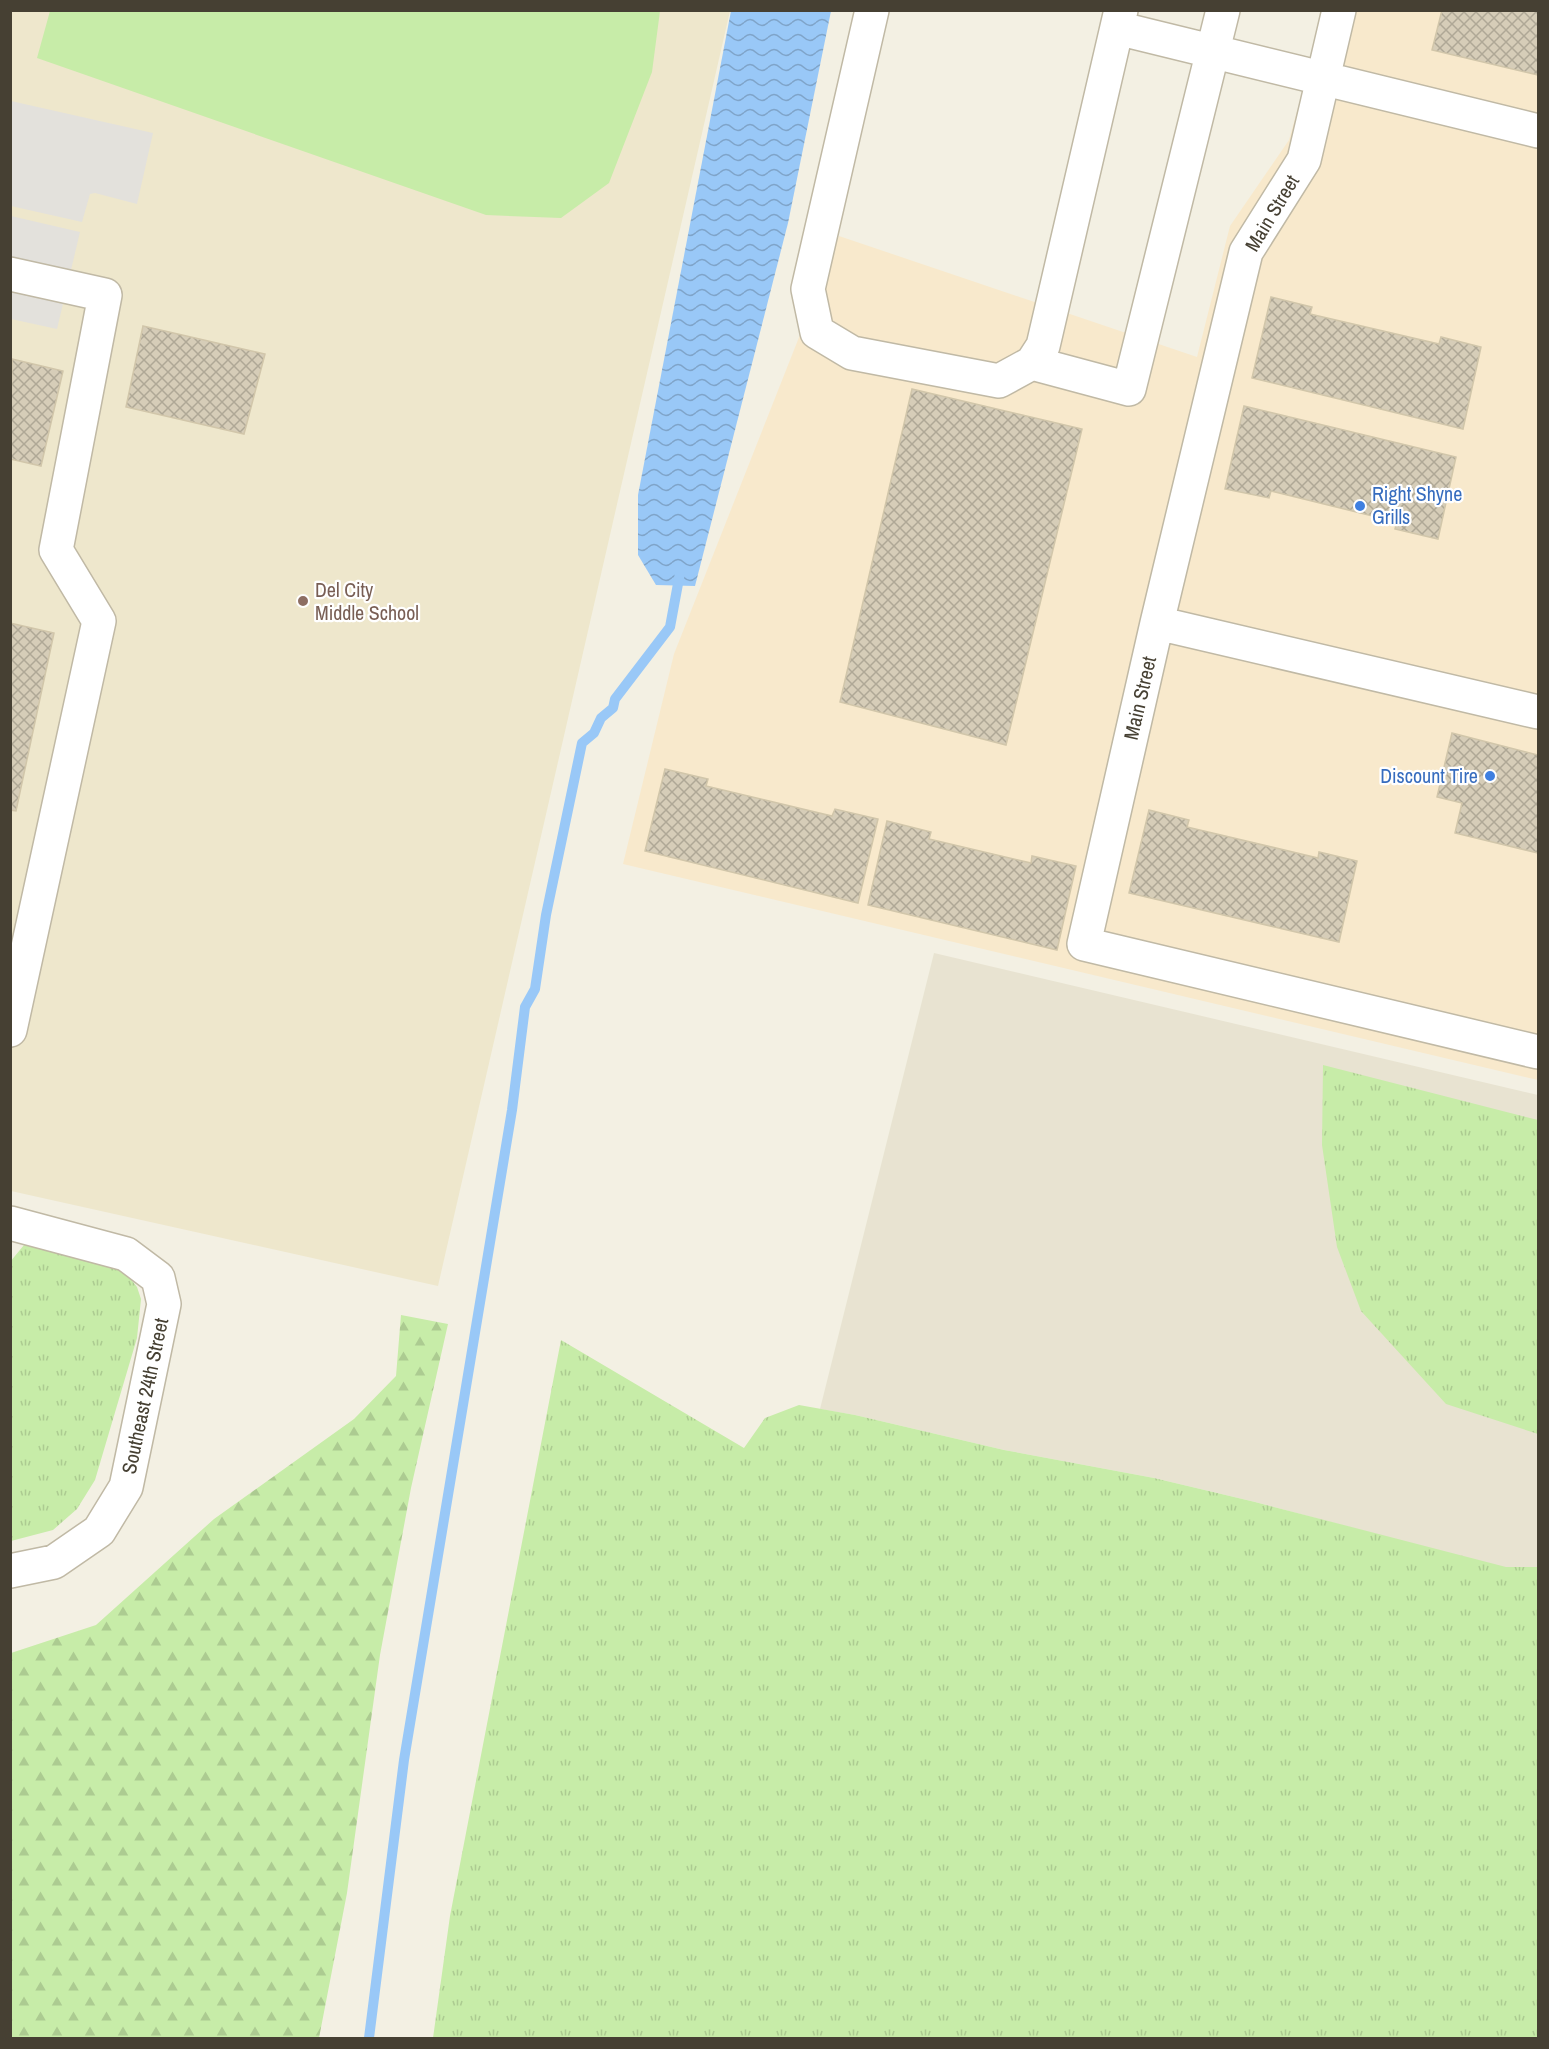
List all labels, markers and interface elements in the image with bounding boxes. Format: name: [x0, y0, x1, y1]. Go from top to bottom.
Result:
street label: Main Street: [1238, 169, 1305, 256]
place label: Right Shyne Grills: [1372, 480, 1462, 530]
marker: Right Shyne Grills: [1353, 499, 1367, 513]
place label: Del City Middle School: [315, 576, 419, 626]
marker: Del City Middle School: [296, 594, 310, 608]
street label: Main Street: [1117, 653, 1162, 742]
place label: Discount Tire: [1380, 762, 1478, 789]
marker: Discount Tire: [1483, 769, 1497, 783]
street label: Southeast 24th Street: [115, 1315, 174, 1476]

